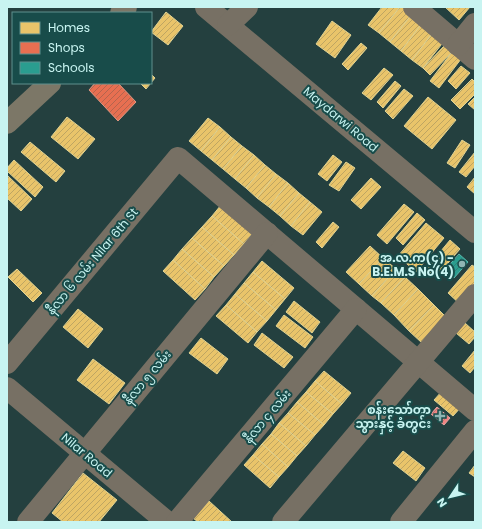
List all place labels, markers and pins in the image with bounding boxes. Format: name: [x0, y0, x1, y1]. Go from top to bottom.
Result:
place label: အ.လ.က(၄) - B.E.M.S No(4): [372, 249, 454, 280]
marker: အ.လ.က(၄) - B.E.M.S No(4): [457, 259, 467, 269]
place label: စန်းသော်တာ သွားနှင့် ခံတွင်း: [356, 400, 431, 435]
marker: စန်းသော်တာ သွားနှင့် ခံတွင်း: [434, 410, 446, 422]

